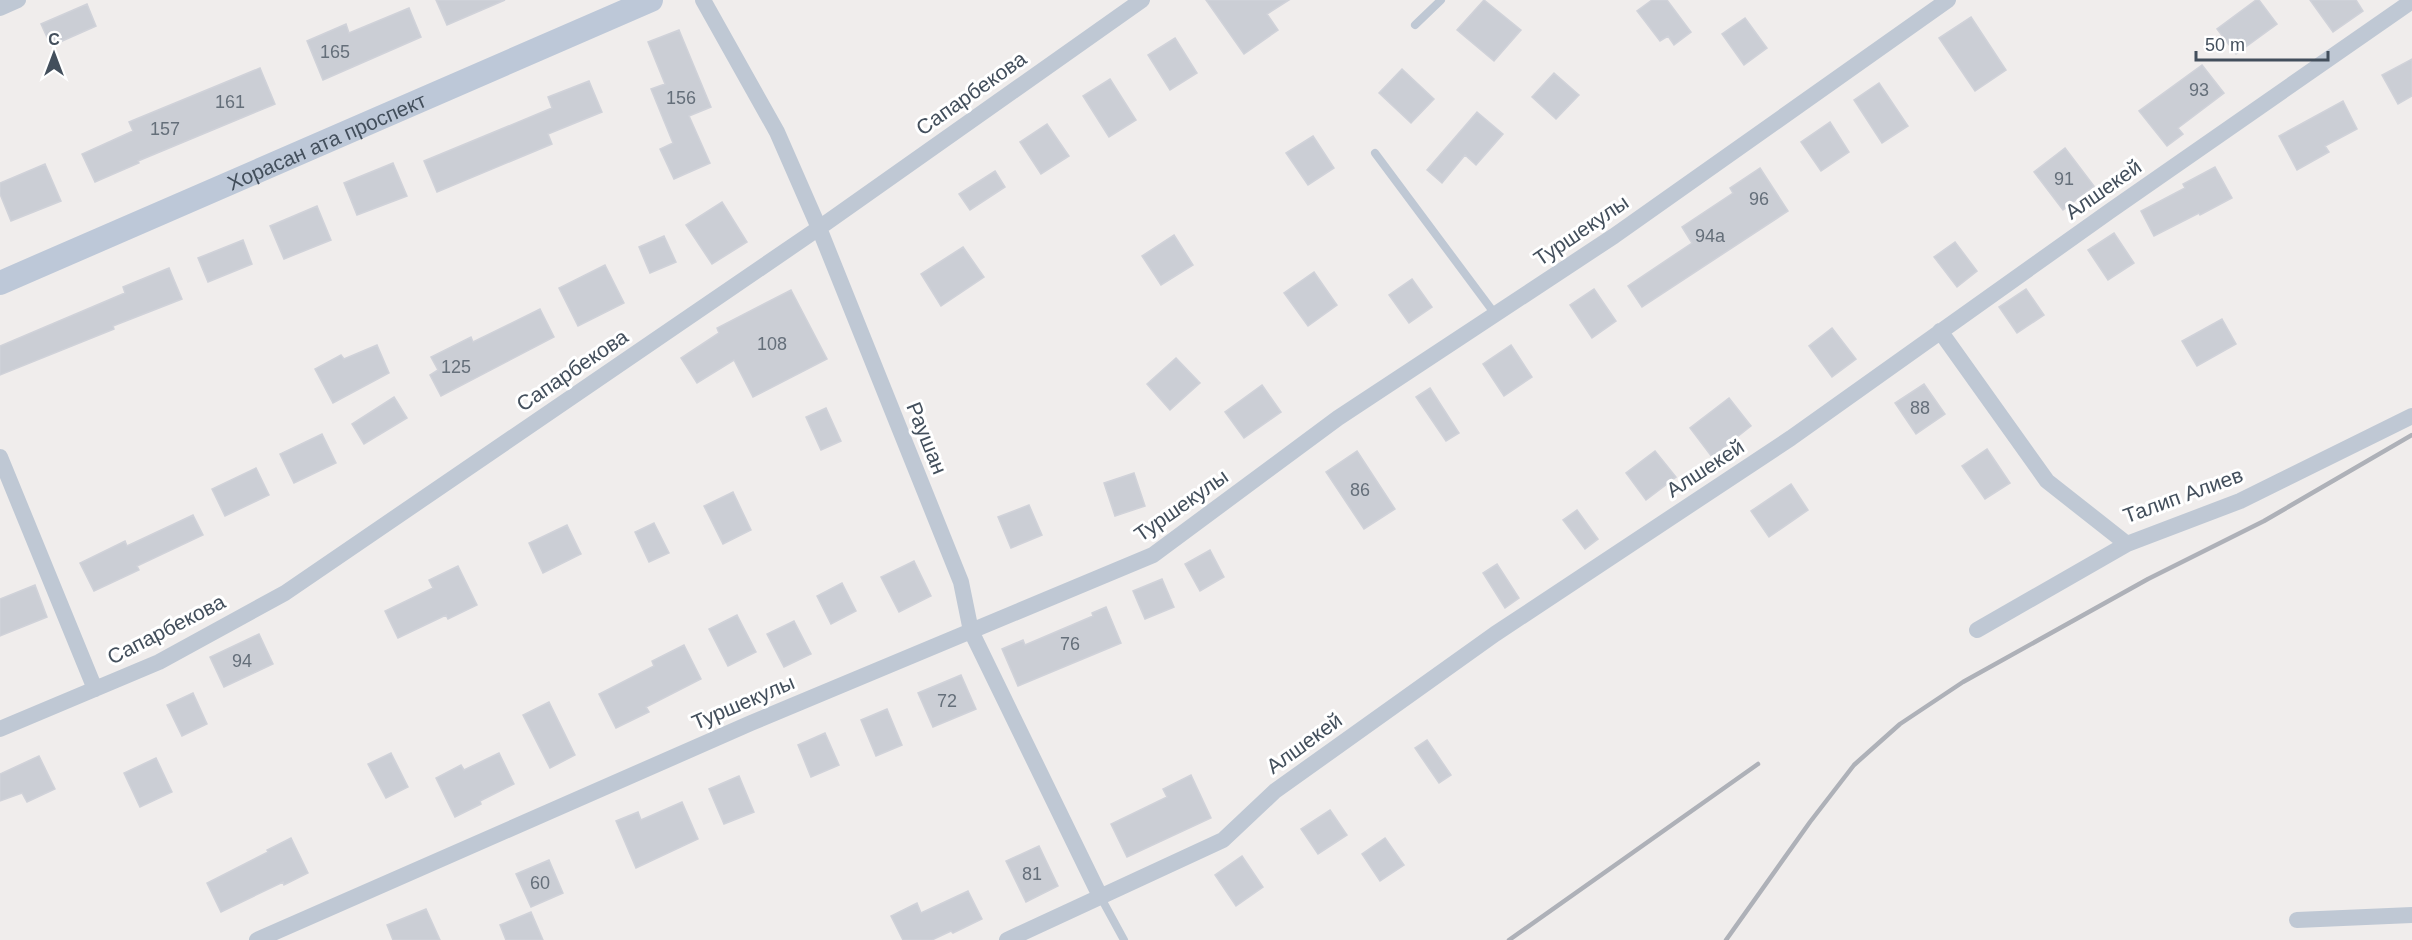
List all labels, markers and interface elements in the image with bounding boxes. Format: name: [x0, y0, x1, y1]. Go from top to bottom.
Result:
north arrow: [24, 24, 84, 84]
scale bar: [2196, 24, 2328, 62]
text: С: [48, 31, 60, 48]
text: 50 m: [2205, 35, 2245, 55]
house number: 165: [320, 42, 350, 62]
street label: Сапарбекова: [912, 46, 1031, 139]
house number: 93: [2189, 80, 2209, 100]
street label: Хорасан ата проспект: [224, 88, 430, 194]
house number: 156: [666, 88, 696, 108]
house number: 161: [215, 92, 245, 112]
house number: 157: [150, 119, 180, 139]
street label: Алшекей: [2061, 154, 2145, 224]
house number: 91: [2054, 169, 2074, 189]
house number: 96: [1749, 189, 1769, 209]
street label: Туршекулы: [1529, 190, 1633, 270]
house number: 94а: [1695, 226, 1726, 246]
street label: Сапарбекова: [512, 324, 632, 416]
house number: 108: [757, 334, 787, 354]
house number: 125: [441, 357, 471, 377]
house number: 88: [1910, 398, 1930, 418]
street label: Раушан: [902, 399, 952, 477]
street label: Алшекей: [1662, 434, 1748, 502]
street label: Талип Алиев: [2120, 463, 2246, 527]
street label: Туршекулы: [1130, 464, 1232, 546]
house number: 86: [1350, 480, 1370, 500]
street label: Сапарбекова: [103, 589, 229, 669]
house number: 76: [1060, 634, 1080, 654]
house number: 94: [232, 651, 252, 671]
street label: Туршекулы: [688, 670, 798, 734]
house number: 72: [937, 691, 957, 711]
street label: Алшекей: [1262, 708, 1346, 778]
house number: 81: [1022, 864, 1042, 884]
house number: 60: [530, 873, 550, 893]

